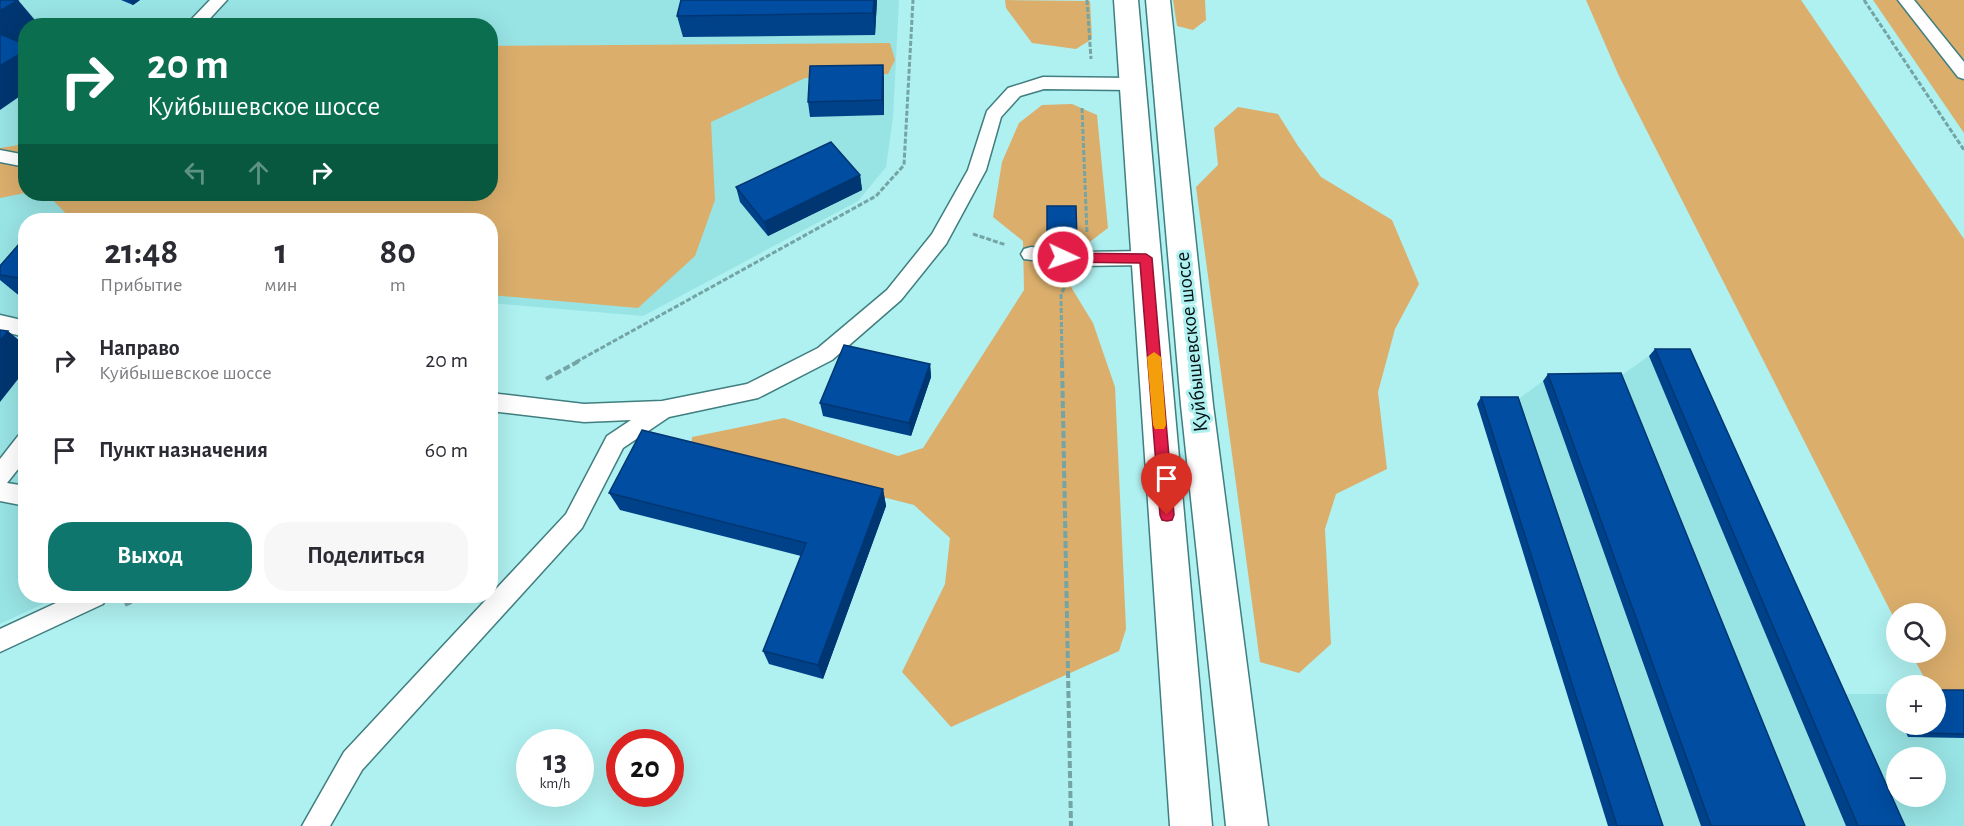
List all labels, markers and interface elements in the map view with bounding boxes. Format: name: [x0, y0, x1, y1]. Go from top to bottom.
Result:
icon: right: [48, 42, 126, 120]
text: 20 m: [147, 44, 229, 86]
text: Куйбышевское шоссе: [147, 93, 380, 120]
icon: left: [179, 156, 212, 189]
icon: ahead: [242, 156, 275, 189]
icon: right: [305, 156, 338, 189]
position arrow: [1031, 225, 1095, 289]
text: 21:48: [104, 234, 178, 270]
text: 1: [274, 234, 287, 270]
text: 80: [380, 234, 416, 270]
street label: Куйбышевское шоссе: [1172, 251, 1211, 433]
text: Прибытие: [100, 275, 182, 295]
text: мин: [264, 275, 298, 295]
text: m: [390, 275, 406, 295]
text: Направо: [99, 337, 180, 359]
icon: right: [48, 344, 81, 377]
text: 20 m: [425, 349, 468, 371]
text: Куйбышевское шоссе: [99, 363, 272, 383]
icon: arrive: [48, 434, 81, 467]
text: Пункт назначения: [99, 439, 268, 461]
text: 60 m: [425, 439, 468, 461]
pin: [1141, 453, 1192, 515]
icon: arrive: [1150, 462, 1183, 495]
button: Выход: [48, 522, 252, 591]
button: Поделиться: [264, 522, 468, 591]
map controls: [1886, 603, 1946, 807]
button: search: [1886, 603, 1946, 663]
button: +: [1886, 675, 1946, 735]
speed limit sign: 20: [606, 729, 684, 807]
text: 13: [543, 746, 567, 776]
button: −: [1886, 747, 1946, 807]
text: km/h: [540, 776, 570, 791]

